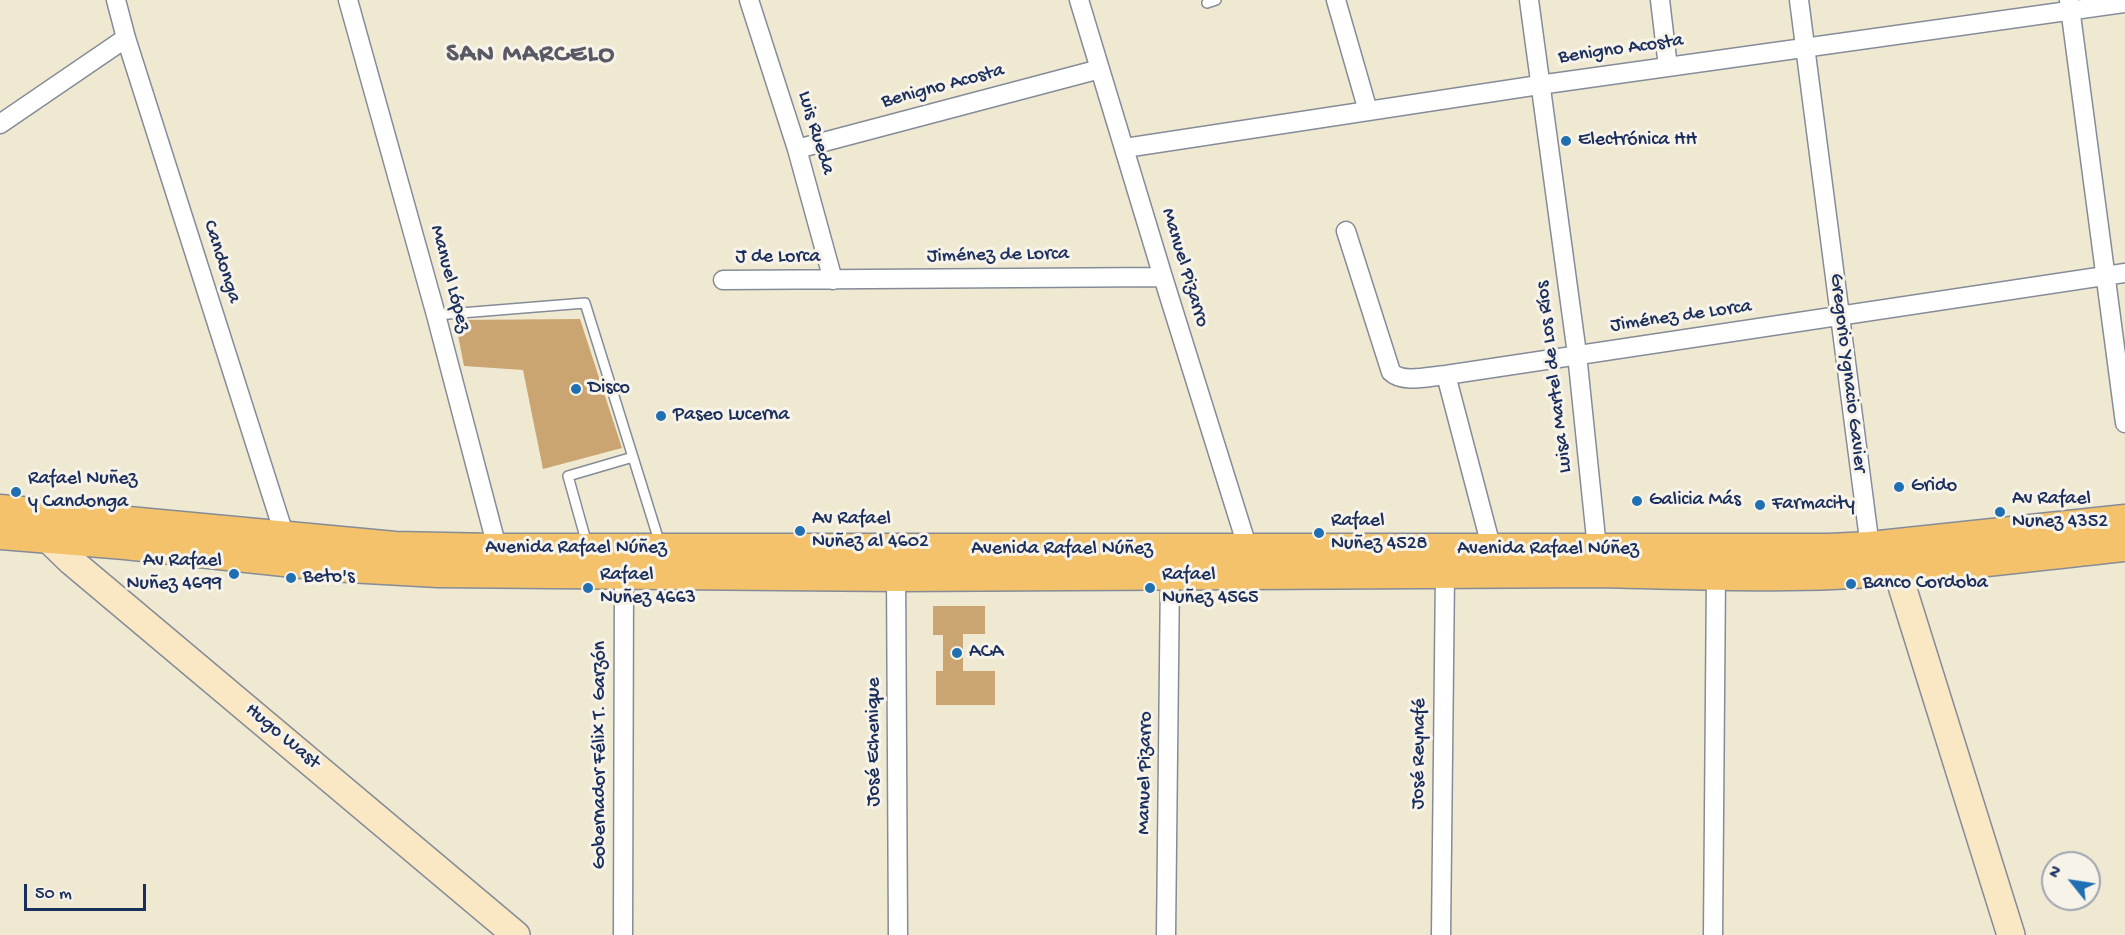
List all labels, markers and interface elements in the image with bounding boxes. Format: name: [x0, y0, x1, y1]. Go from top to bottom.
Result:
street label: Benigno Acosta: [1557, 29, 1685, 71]
district label: SAN MARCELO: [446, 40, 616, 72]
street label: Benigno Acosta: [879, 59, 1007, 115]
street label: Luis Rueda: [791, 88, 839, 178]
place label: Electrónica HH: [1578, 129, 1697, 153]
marker: Electrónica HH: [1559, 134, 1573, 148]
street label: Manuel Pizarro: [1155, 206, 1213, 330]
street label: Candonga: [196, 218, 246, 306]
street label: Manuel López: [423, 223, 475, 335]
street label: Jiménez de Lorca: [927, 243, 1069, 269]
street label: J de Lorca: [736, 246, 820, 270]
street label: Gregorio Ygnacio Gavier: [1823, 272, 1871, 474]
street label: Luisa Martel de Los Ríos: [1531, 280, 1579, 474]
street label: Jiménez de Lorca: [1609, 295, 1753, 339]
place label: Disco: [588, 377, 630, 401]
marker: Disco: [569, 382, 583, 396]
place label: Paseo Lucerna: [673, 404, 789, 428]
marker: Paseo Lucerna: [654, 409, 668, 423]
place label: Rafael Nuñez y Candonga: [28, 468, 137, 515]
place label: Grido: [1911, 475, 1957, 499]
marker: Grido: [1892, 480, 1906, 494]
marker: Rafael Nuñez y Candonga: [9, 485, 23, 499]
place label: Av Rafael Nunez 4352: [2012, 488, 2108, 535]
place label: Galicia Más: [1649, 489, 1741, 513]
place label: Farmacity: [1772, 493, 1855, 517]
marker: Galicia Más: [1630, 494, 1644, 508]
marker: Farmacity: [1753, 498, 1767, 512]
marker: Av Rafael Nunez 4352: [1993, 505, 2007, 519]
place label: Av Rafael Nuñez al 4602: [812, 508, 929, 555]
place label: Rafael Nuñez 4528: [1331, 510, 1428, 557]
marker: Av Rafael Nuñez al 4602: [793, 524, 807, 538]
marker: Rafael Nuñez 4528: [1312, 526, 1326, 540]
street label: Avenida Rafael Núñez: [485, 537, 667, 561]
street label: Avenida Rafael Núñez: [971, 538, 1153, 562]
street label: Avenida Rafael Núñez: [1457, 538, 1639, 562]
place label: Av Rafael Nuñez 4699: [127, 550, 222, 597]
place label: Rafael Nuñez 4663: [600, 564, 696, 611]
place label: Rafael Nuñez 4565: [1162, 564, 1258, 611]
place label: Beto's: [303, 566, 355, 590]
marker: Av Rafael Nuñez 4699: [227, 567, 241, 581]
marker: Beto's: [284, 571, 298, 585]
place label: Banco Cordoba: [1863, 572, 1988, 596]
marker: Banco Cordoba: [1844, 577, 1858, 591]
marker: Rafael Nuñez 4663: [581, 581, 595, 595]
marker: Rafael Nuñez 4565: [1143, 581, 1157, 595]
street label: Gobernador Félix T. Garzón: [589, 641, 613, 869]
place label: ACA: [969, 641, 1003, 665]
marker: ACA: [950, 646, 964, 660]
street label: José Echenique: [863, 677, 887, 807]
street label: José Reynafé: [1407, 698, 1433, 810]
street label: Hugo Wast: [239, 699, 325, 775]
street label: Manuel Pizarro: [1133, 711, 1159, 835]
north arrow: [2041, 851, 2101, 911]
text: N: [2046, 863, 2068, 882]
scale bar: [27, 872, 148, 910]
text: 50 m: [35, 884, 72, 905]

